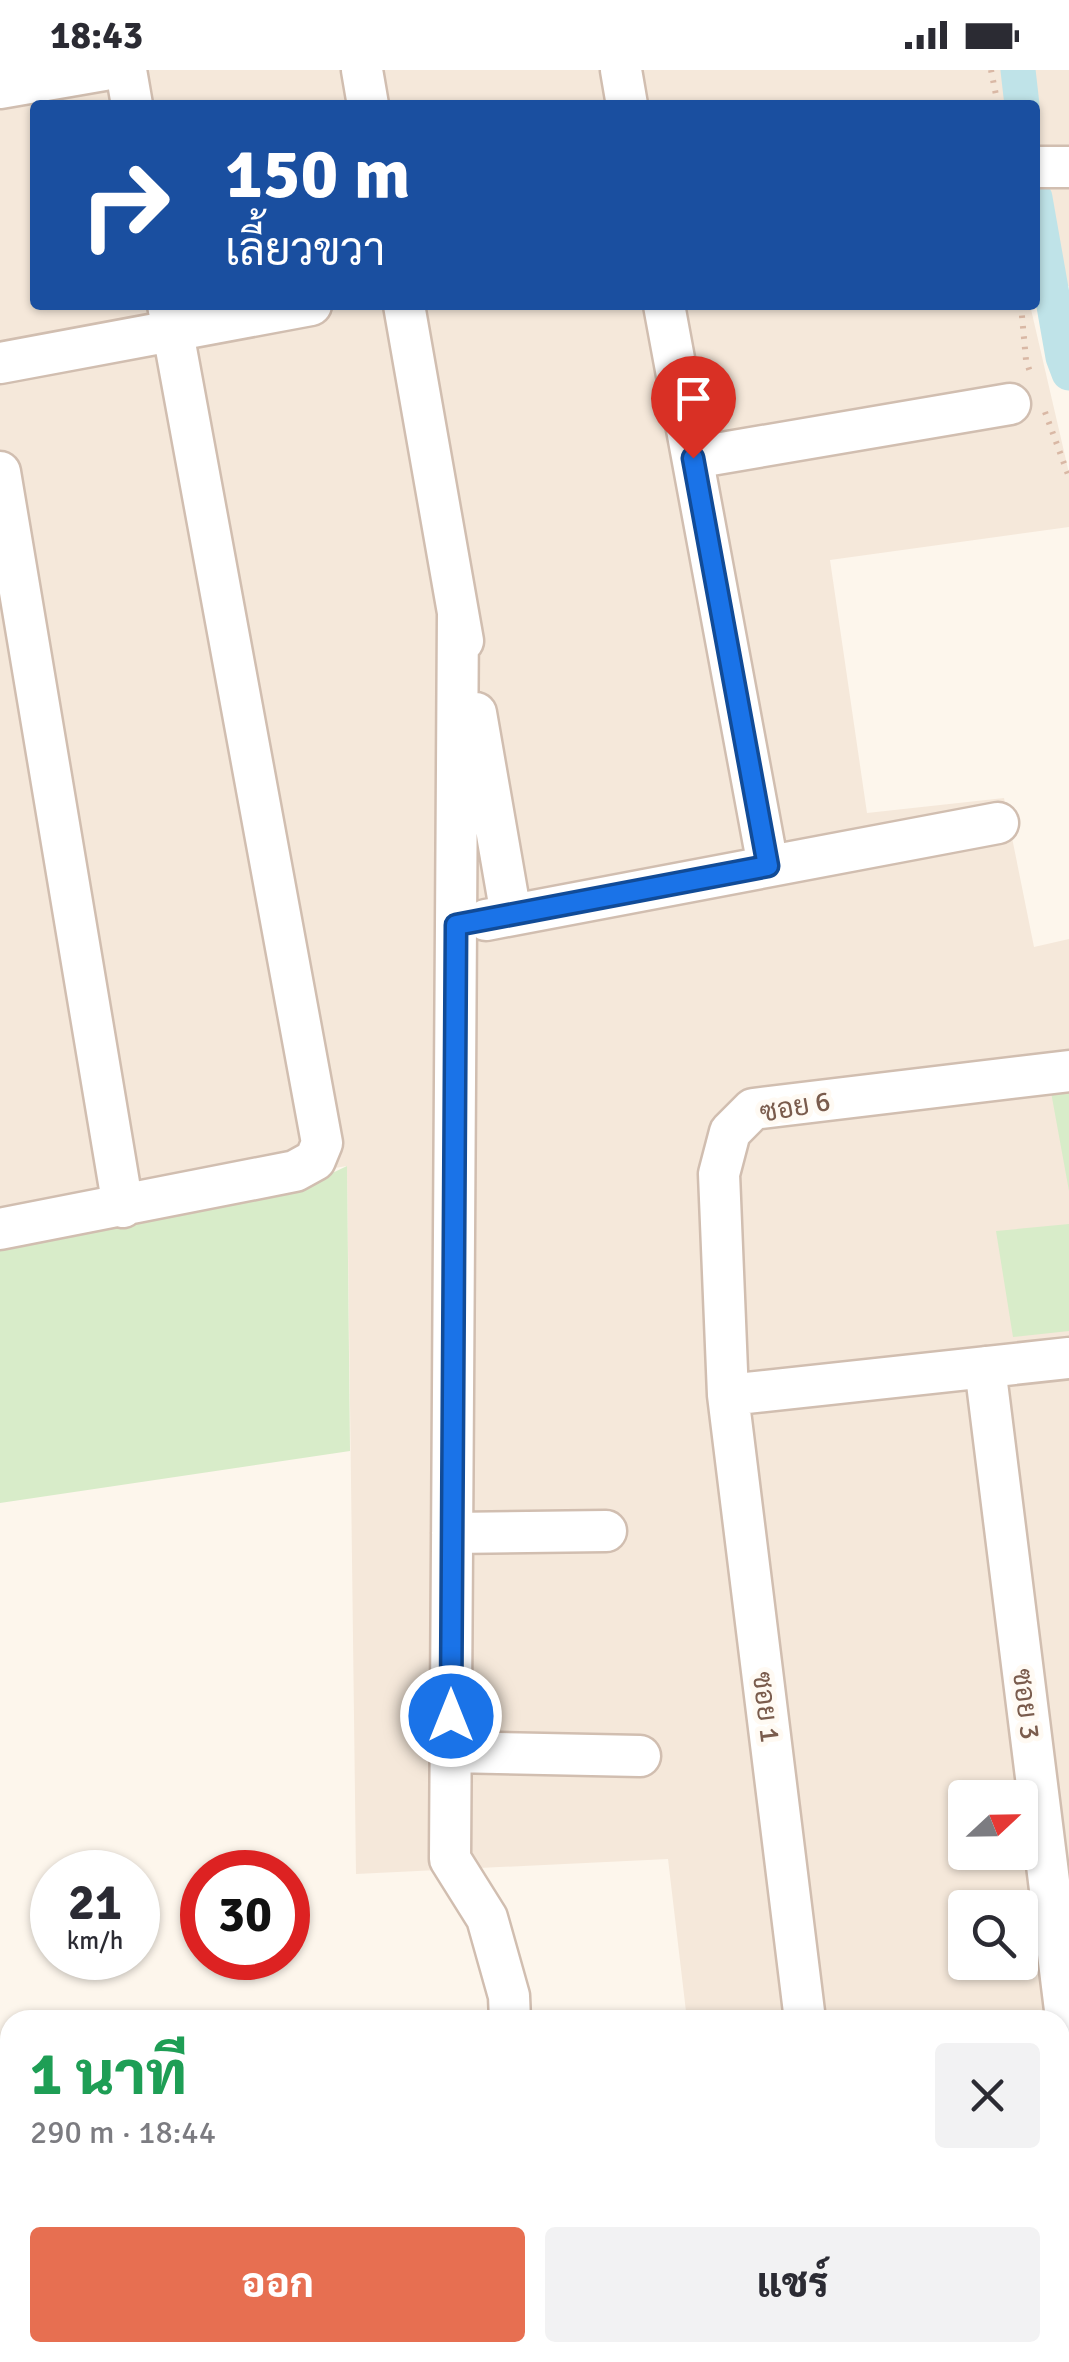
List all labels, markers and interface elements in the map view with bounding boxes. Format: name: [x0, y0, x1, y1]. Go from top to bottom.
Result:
text: 18:43: [50, 12, 143, 59]
text: 150 m: [225, 131, 410, 217]
icon: right: [60, 140, 190, 270]
text: เลี้ยวขวา: [225, 223, 385, 278]
pin: [651, 356, 736, 459]
icon: arrive: [666, 371, 721, 426]
street label: ซอย 6: [757, 1084, 833, 1130]
position arrow: [399, 1664, 503, 1768]
street label: ซอย 3: [1005, 1667, 1047, 1741]
street label: ซอย 1: [745, 1670, 787, 1744]
north arrow: [948, 1780, 1038, 1870]
map controls: [948, 1780, 1038, 1980]
speed limit sign: 30: [180, 1850, 310, 1980]
text: 21: [68, 1872, 122, 1934]
button: search: [948, 1890, 1038, 1980]
text: km/h: [67, 1925, 123, 1956]
text: 1 นาที: [30, 2038, 187, 2112]
button: close: [935, 2043, 1040, 2148]
text: 290 m · 18:44: [30, 2113, 216, 2152]
button: ออก: [30, 2227, 525, 2342]
button: แชร์: [545, 2227, 1040, 2342]

